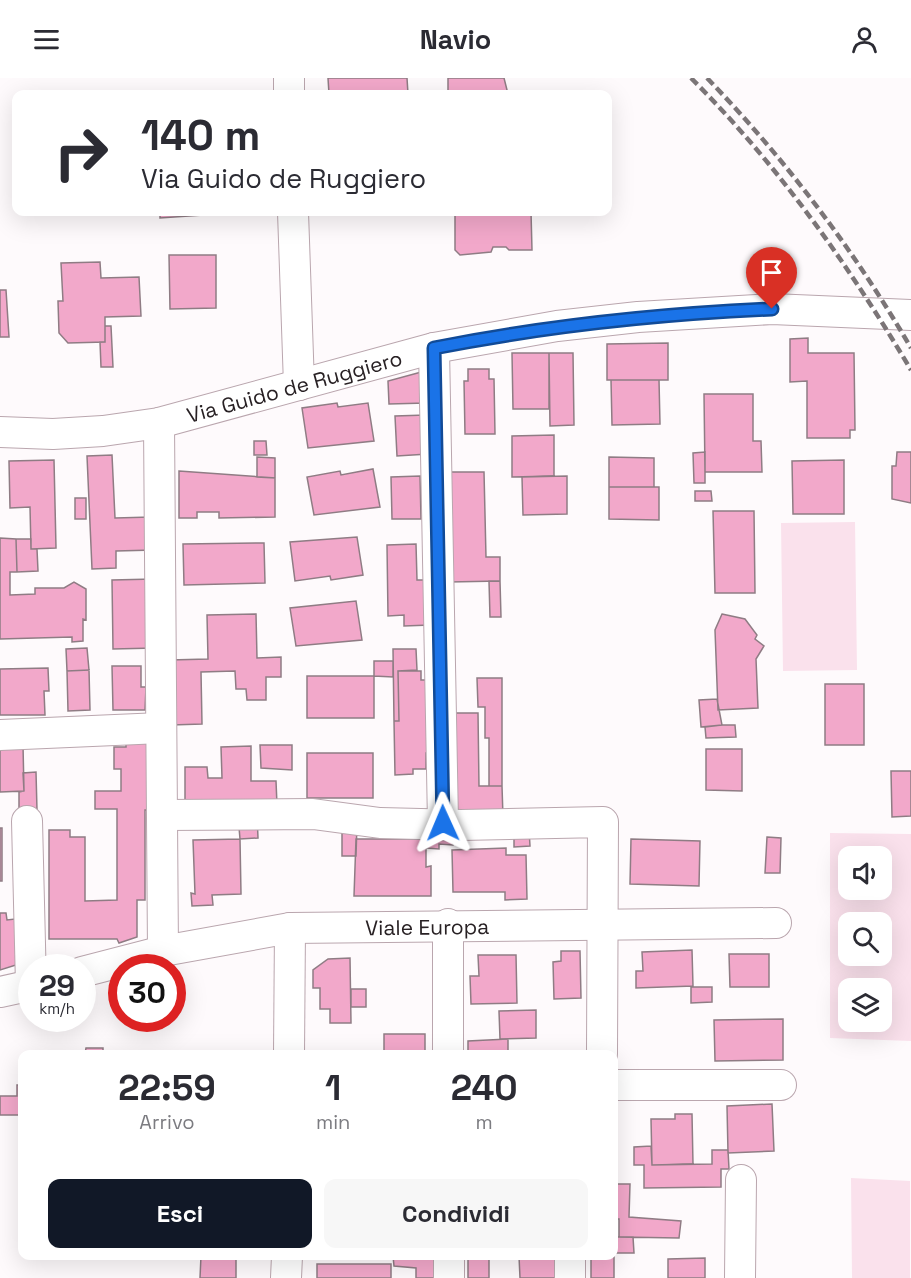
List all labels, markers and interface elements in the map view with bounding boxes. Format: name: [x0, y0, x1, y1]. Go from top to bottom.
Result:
text: Navio: [420, 22, 491, 57]
icon: menu: [30, 23, 63, 56]
icon: person: [848, 23, 881, 56]
text: 140 m: [141, 109, 260, 162]
icon: right: [42, 114, 120, 192]
text: Via Guido de Ruggiero: [141, 161, 426, 196]
pin: [746, 247, 797, 309]
icon: arrive: [755, 256, 788, 289]
street label: Via Guido de Ruggiero: [184, 344, 405, 428]
position arrow: [411, 791, 475, 855]
map controls: [838, 846, 892, 1032]
button: sound: [838, 846, 892, 900]
street label: Viale Europa: [365, 912, 489, 941]
button: search: [838, 912, 892, 966]
speed limit sign: 30: [108, 954, 186, 1032]
text: 29: [39, 966, 75, 1005]
button: layers: [838, 978, 892, 1032]
text: km/h: [39, 999, 75, 1018]
text: 22:59: [118, 1065, 216, 1111]
text: 1: [325, 1065, 341, 1111]
text: 240: [451, 1065, 518, 1111]
text: Arrivo: [139, 1109, 195, 1135]
text: min: [316, 1109, 350, 1135]
text: m: [476, 1109, 493, 1135]
button: Esci: [48, 1179, 312, 1248]
button: Condividi: [324, 1179, 588, 1248]

